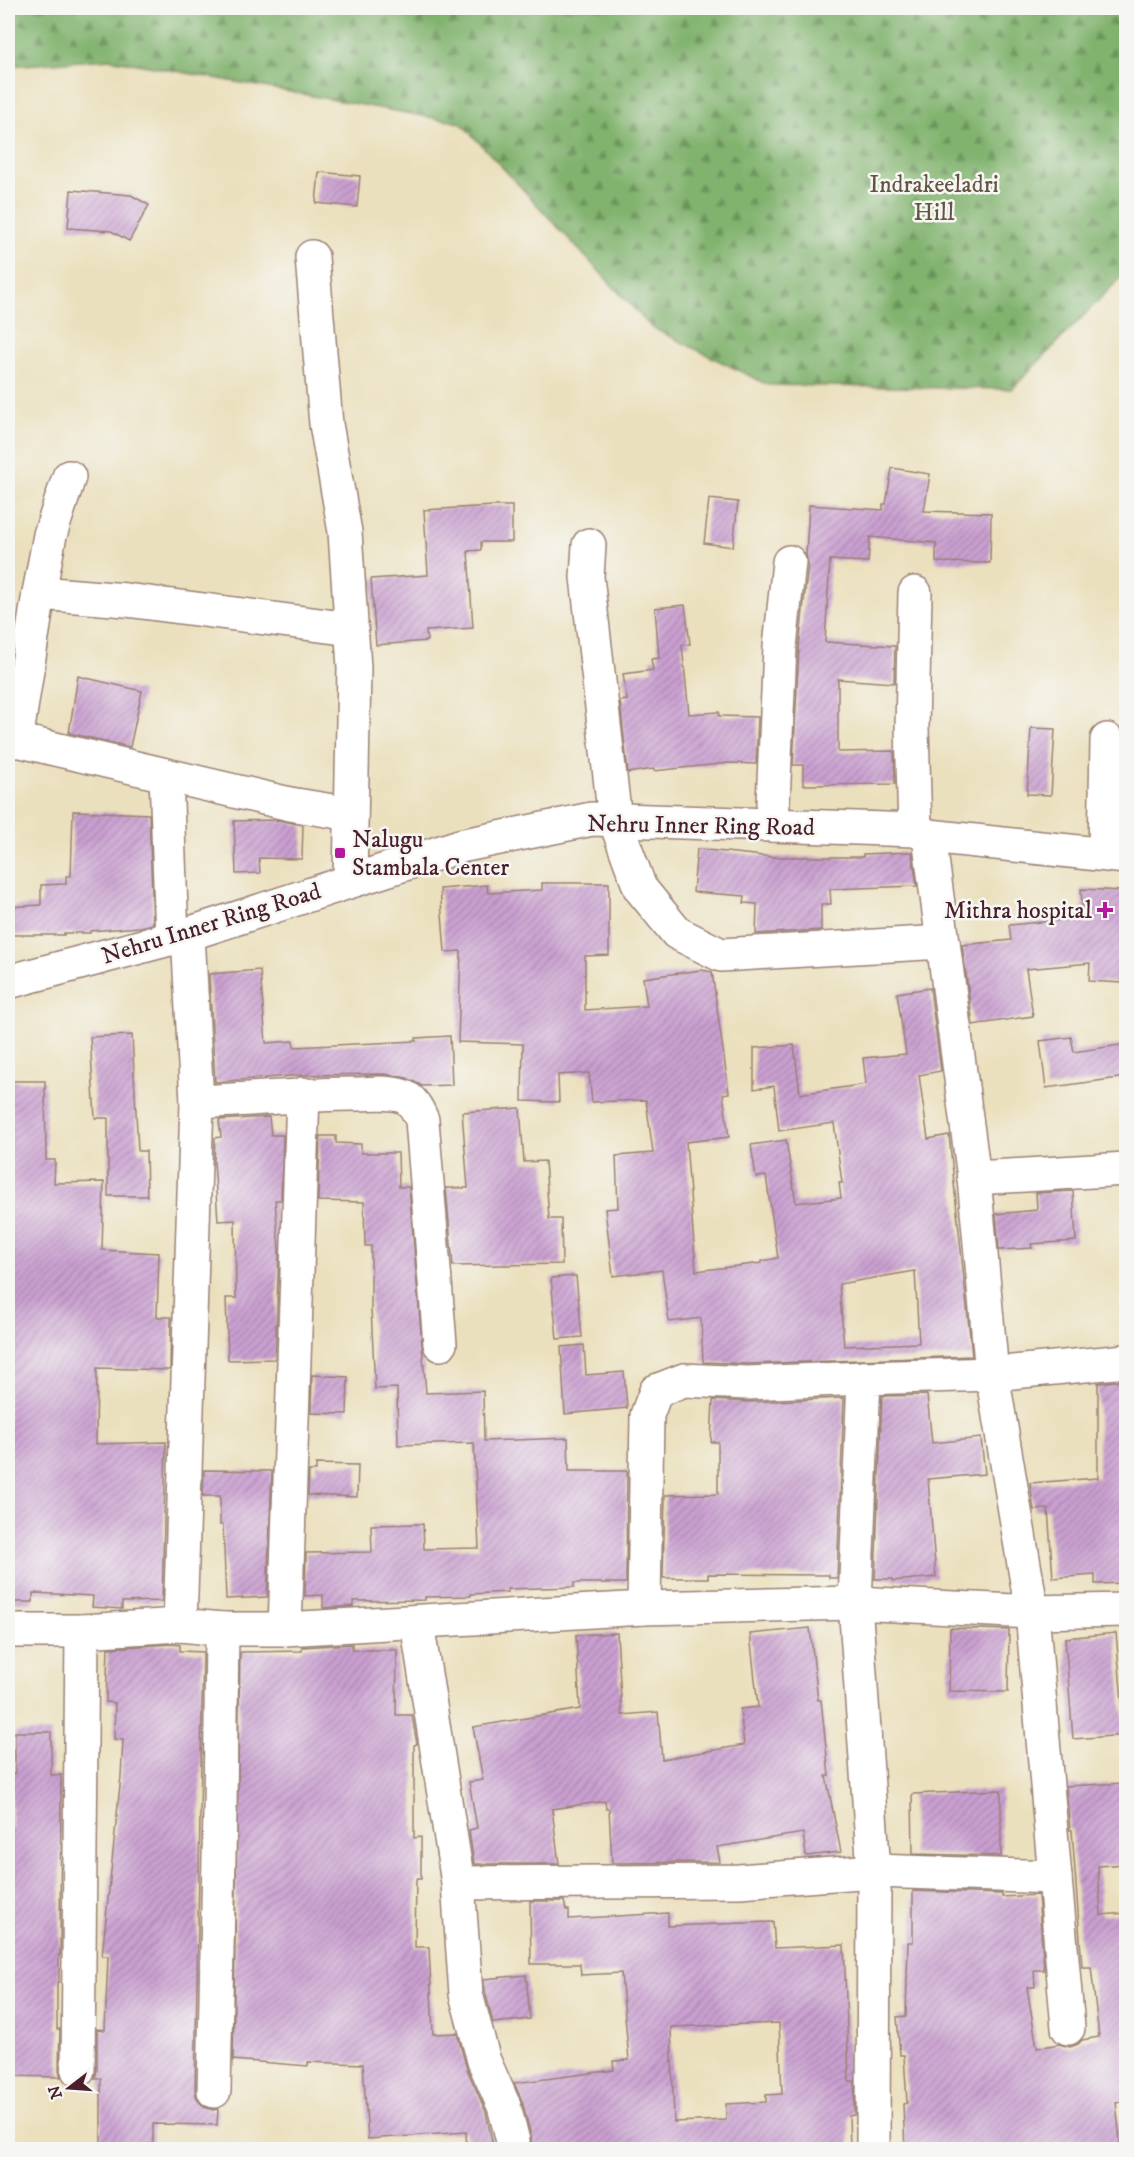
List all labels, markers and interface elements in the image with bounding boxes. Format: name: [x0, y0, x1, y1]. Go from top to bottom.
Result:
park label: Indrakeeladri Hill: [869, 170, 999, 228]
street label: Nehru Inner Ring Road: [587, 809, 815, 843]
place label: Nalugu Stambala Center: [352, 825, 509, 883]
marker: Nalugu Stambala Center: [333, 846, 347, 860]
street label: Nehru Inner Ring Road: [98, 876, 324, 972]
place label: Mithra hospital: [944, 896, 1093, 926]
marker: Mithra hospital: [1096, 901, 1114, 919]
north arrow: [39, 2058, 99, 2118]
text: N: [44, 2083, 67, 2101]

